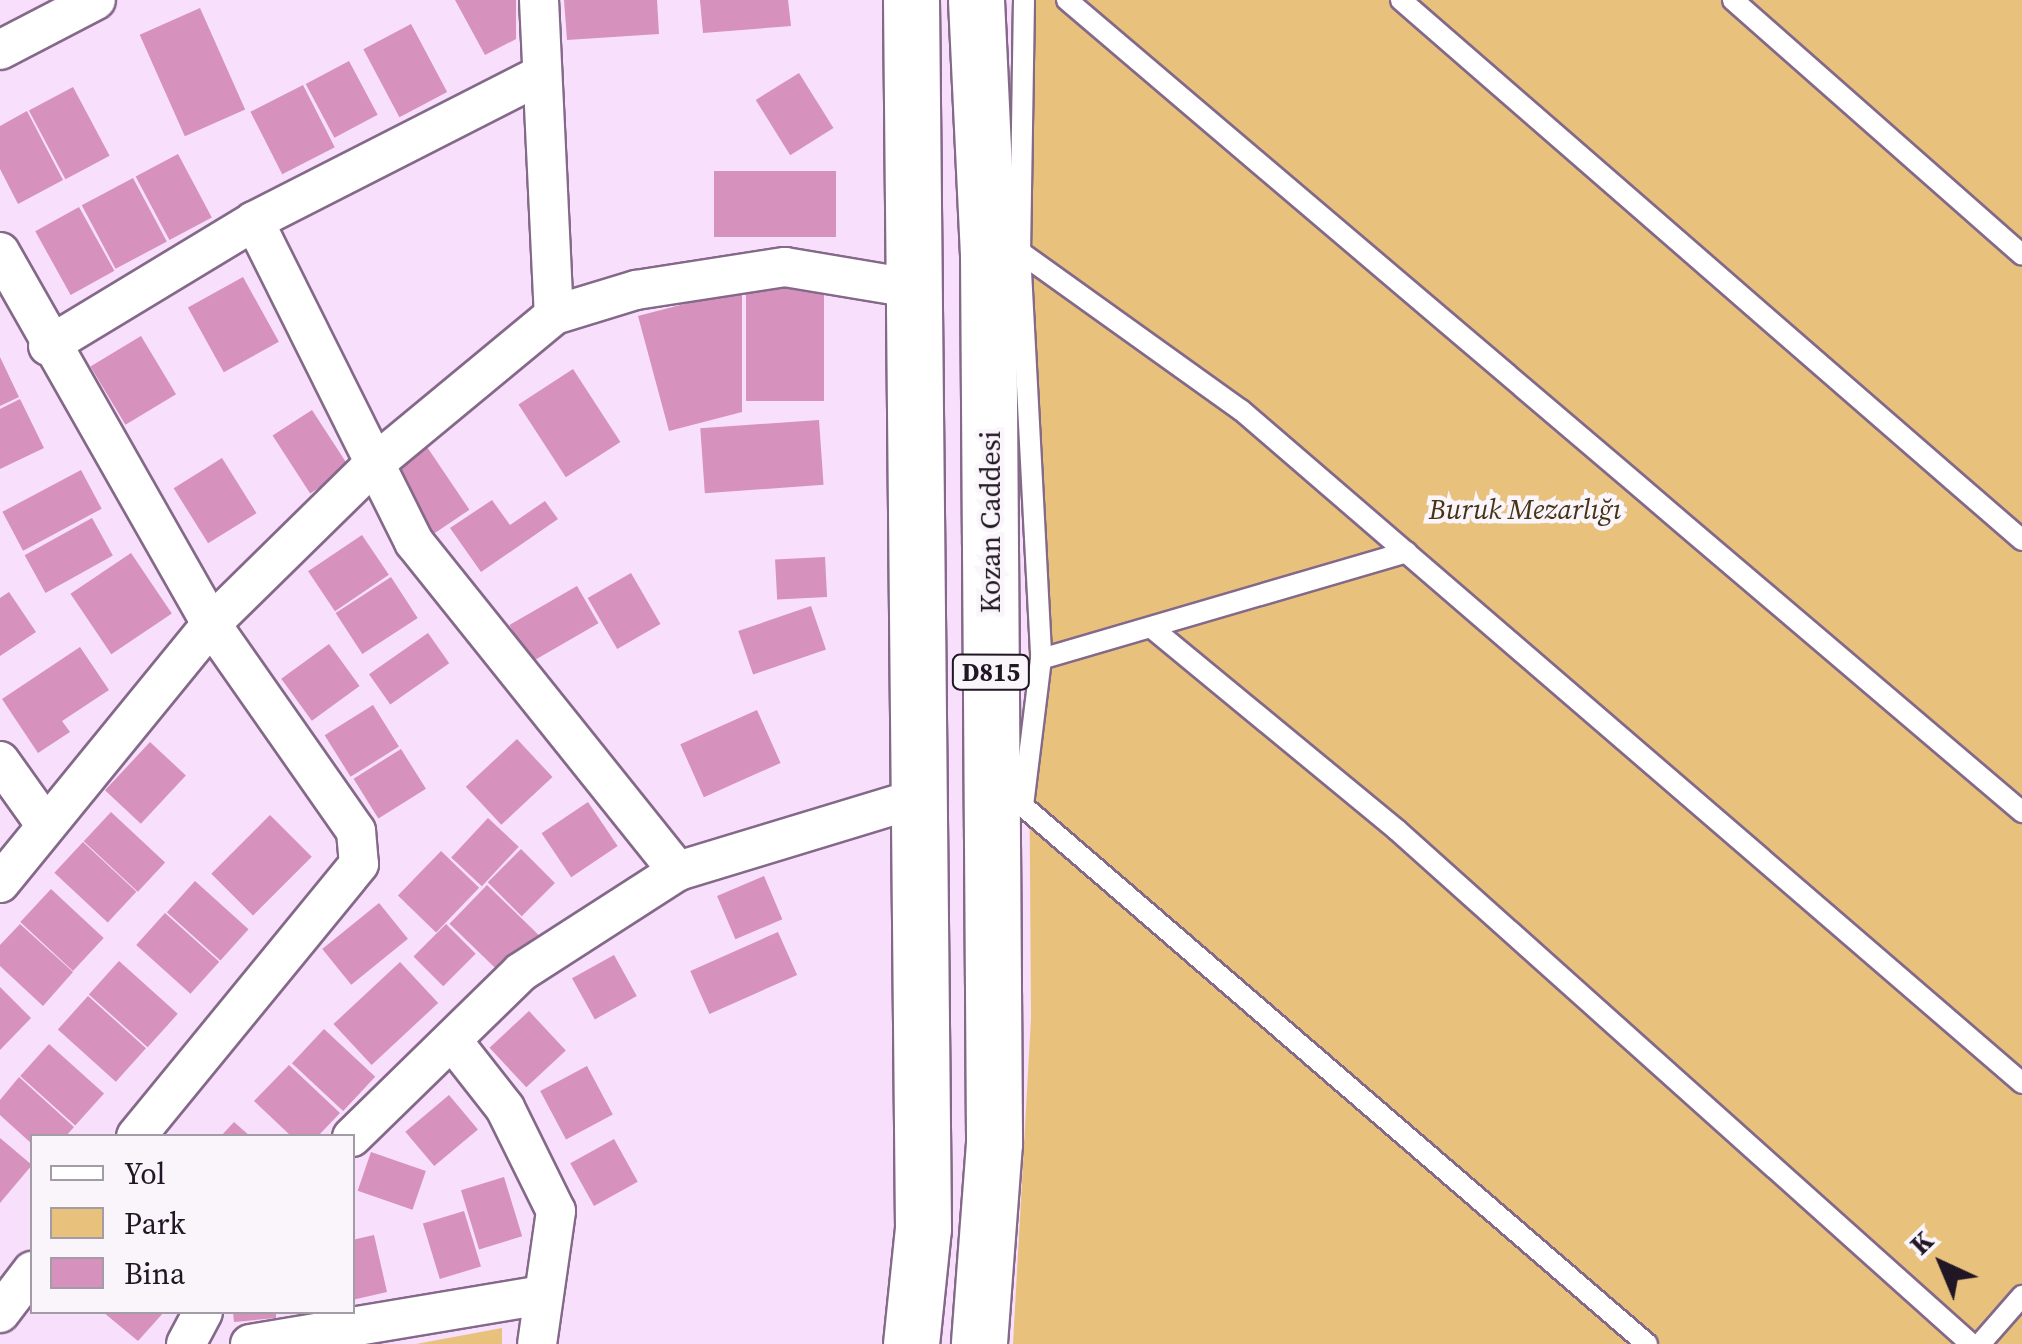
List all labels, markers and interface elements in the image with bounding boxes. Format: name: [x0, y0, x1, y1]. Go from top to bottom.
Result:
street label: Kozan Caddesi: [973, 431, 1007, 613]
park label: Buruk Mezarlığı: [1429, 492, 1621, 526]
road number: D815: [951, 652, 1031, 692]
legend: [30, 1134, 355, 1314]
text: Yol: [124, 1153, 165, 1194]
text: Park: [124, 1203, 186, 1244]
north arrow: [1892, 1214, 1992, 1314]
text: K: [1901, 1222, 1941, 1263]
text: Bina: [124, 1253, 185, 1294]

